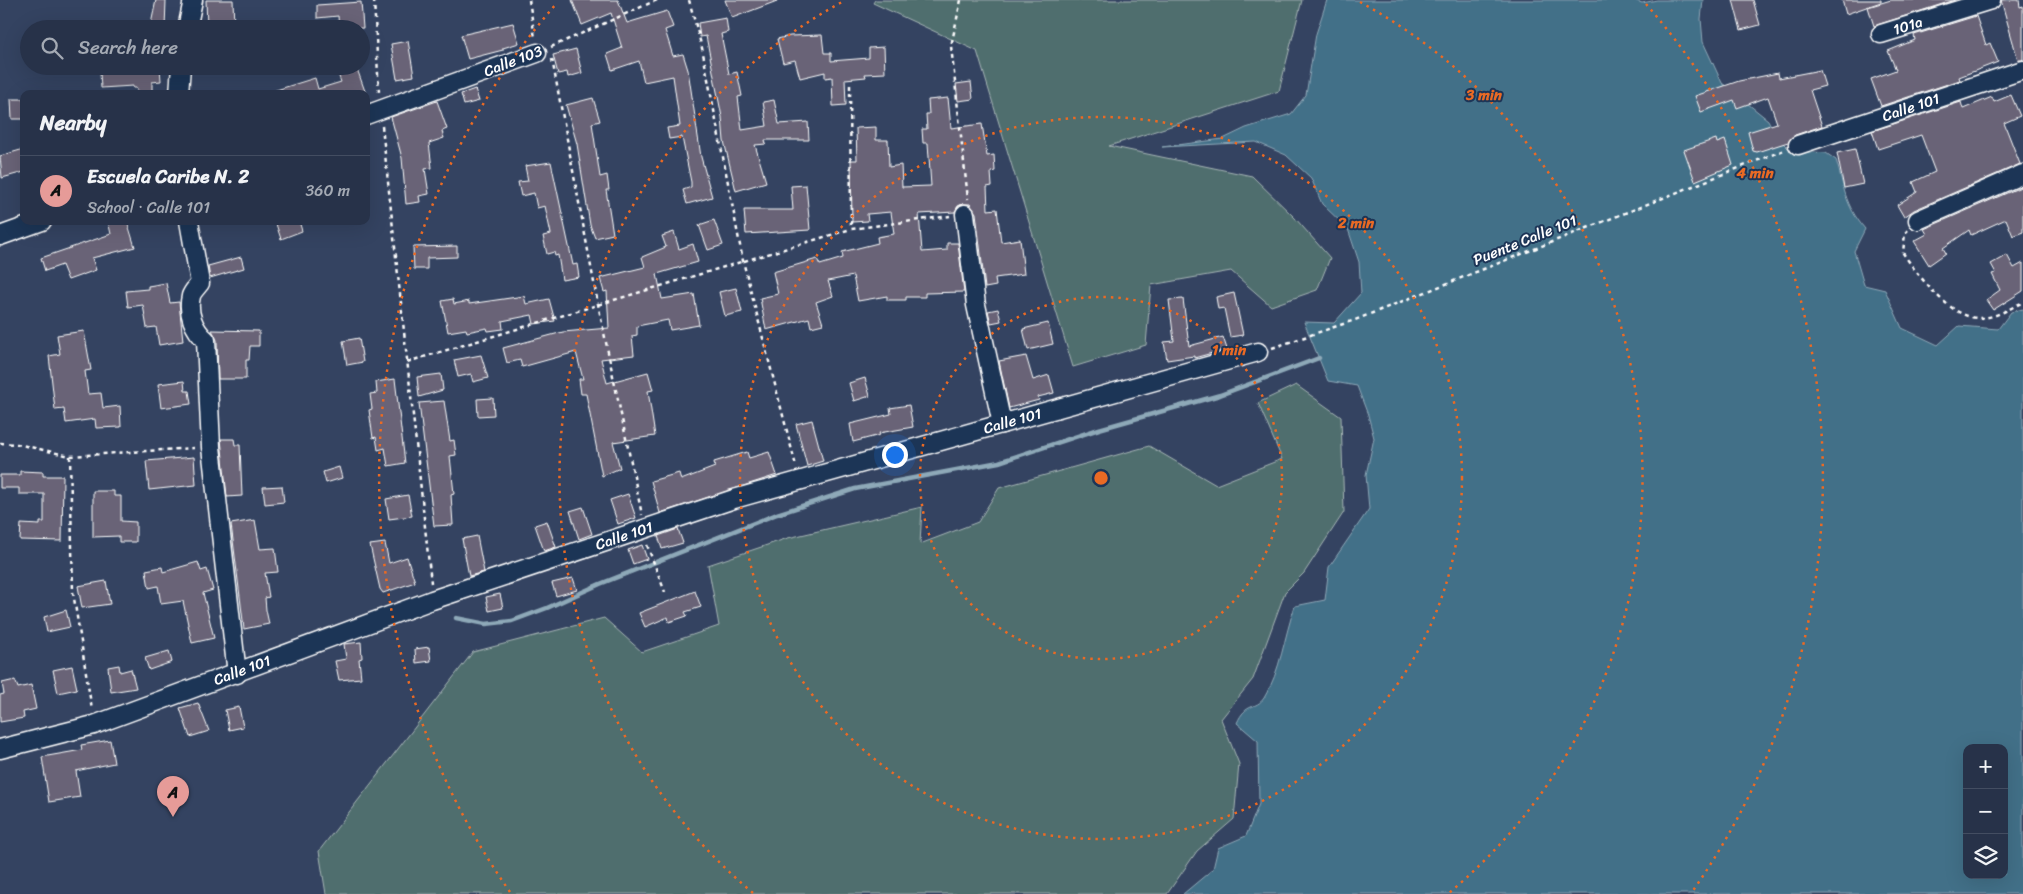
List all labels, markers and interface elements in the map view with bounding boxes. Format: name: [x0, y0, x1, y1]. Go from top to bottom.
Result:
street label: 101a: [1890, 9, 1926, 43]
search box: [20, 20, 370, 75]
text: Search here: [78, 31, 178, 64]
icon: search: [38, 34, 66, 62]
street label: Calle 103: [480, 38, 546, 84]
text: 3 min: [1465, 82, 1503, 108]
street label: Calle 101: [1879, 86, 1943, 129]
text: Nearby: [40, 104, 106, 142]
text: Escuela Caribe N. 2: [87, 160, 249, 193]
text: 4 min: [1735, 160, 1774, 186]
text: A: [51, 176, 61, 205]
text: 360 m: [306, 176, 350, 205]
text: School · Calle 101: [87, 193, 210, 222]
street label: Puente Calle 101: [1469, 207, 1581, 273]
text: 2 min: [1337, 210, 1375, 236]
text: 1 min: [1212, 337, 1247, 363]
street label: Calle 101: [980, 400, 1045, 441]
your location: [882, 442, 908, 468]
centre of rings: [1092, 469, 1110, 487]
street label: Calle 101: [592, 514, 656, 557]
street label: Calle 101: [210, 648, 275, 693]
map controls: [1963, 744, 2008, 879]
button: +: [1963, 744, 2008, 789]
pin: A: [157, 776, 189, 817]
button: −: [1963, 789, 2008, 834]
button: layers: [1963, 834, 2008, 879]

